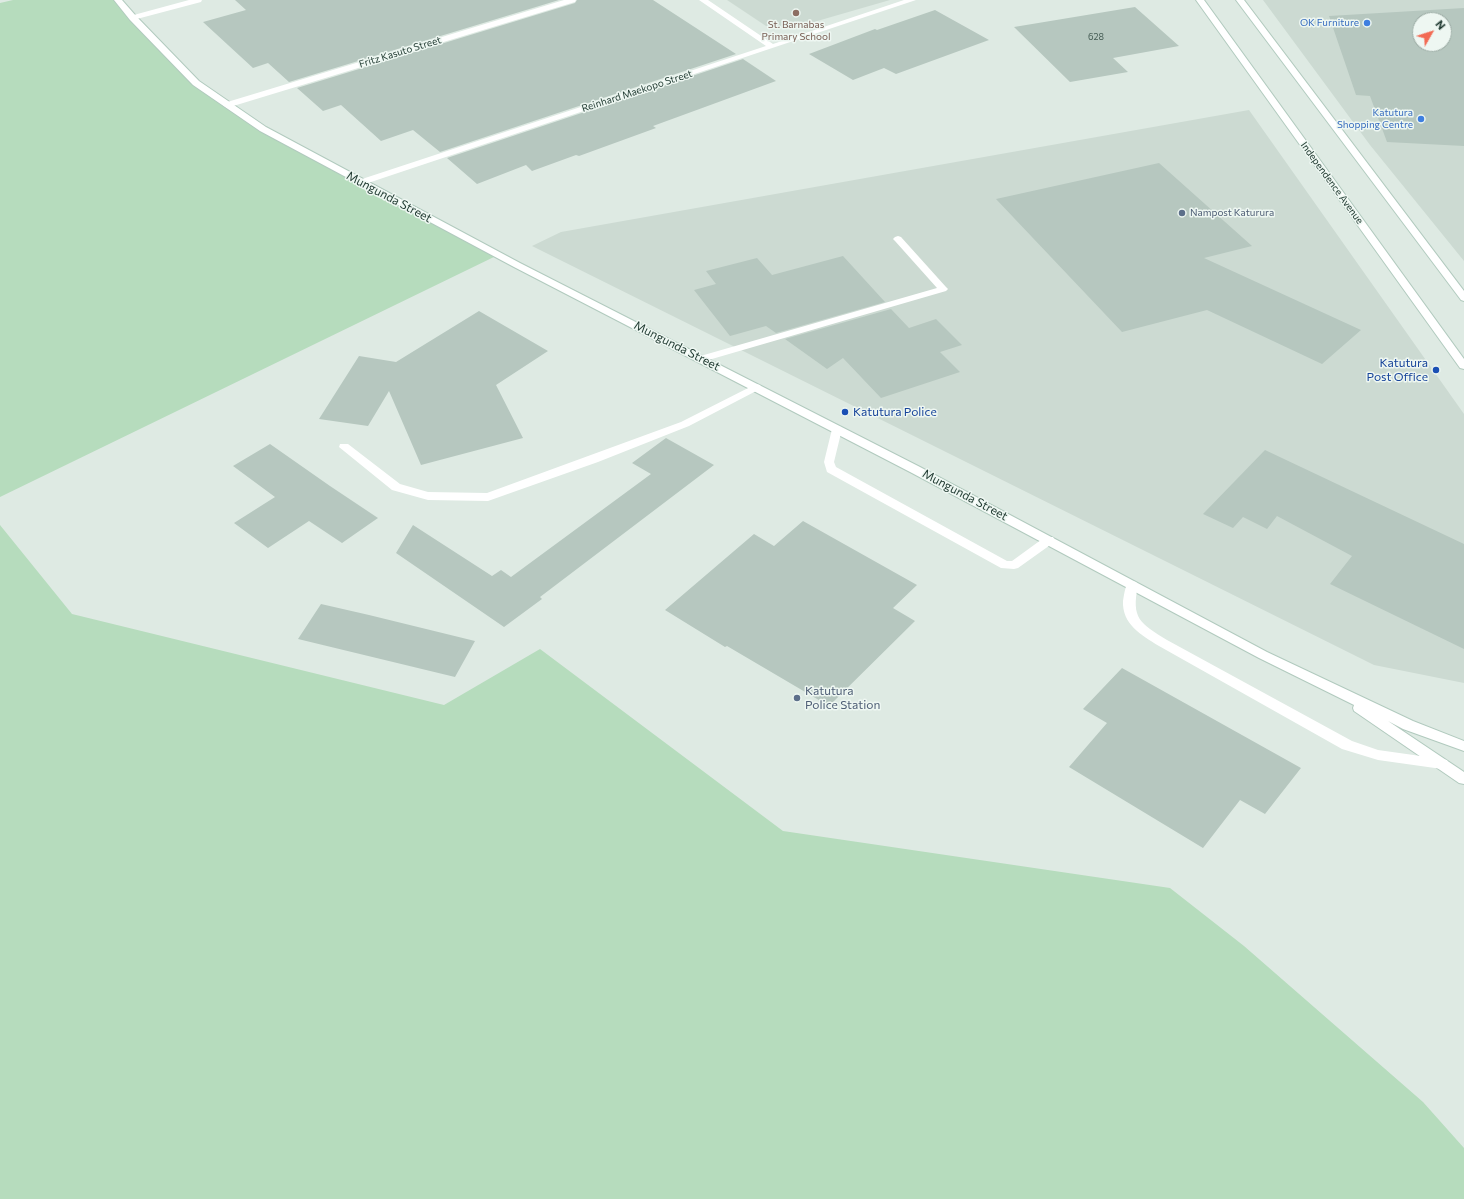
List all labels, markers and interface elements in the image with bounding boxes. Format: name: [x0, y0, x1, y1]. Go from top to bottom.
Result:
marker: St. Barnabas Primary School: [791, 8, 801, 18]
north arrow: [1412, 12, 1452, 52]
place label: OK Furniture: [1300, 17, 1359, 29]
text: N: [1433, 17, 1449, 32]
marker: OK Furniture: [1362, 18, 1372, 28]
place label: St. Barnabas Primary School: [762, 19, 830, 42]
house number: 628: [1088, 32, 1104, 42]
street label: Fritz Kasuto Street: [357, 34, 443, 70]
street label: Reinhard Maekopo Street: [580, 67, 694, 115]
place label: Katutura Shopping Centre: [1337, 107, 1413, 130]
marker: Katutura Shopping Centre: [1416, 114, 1426, 124]
street label: Independence Avenue: [1298, 140, 1366, 226]
street label: Mungunda Street: [344, 168, 434, 226]
place label: Nampost Katurura: [1190, 207, 1274, 219]
marker: Nampost Katurura: [1177, 208, 1187, 218]
street label: Mungunda Street: [632, 318, 722, 374]
place label: Katutura Post Office: [1367, 356, 1428, 384]
marker: Katutura Post Office: [1431, 365, 1441, 375]
place label: Katutura Police: [853, 405, 937, 419]
marker: Katutura Police: [840, 407, 850, 417]
street label: Mungunda Street: [920, 466, 1010, 524]
place label: Katutura Police Station: [805, 684, 880, 712]
marker: Katutura Police Station: [792, 693, 802, 703]

